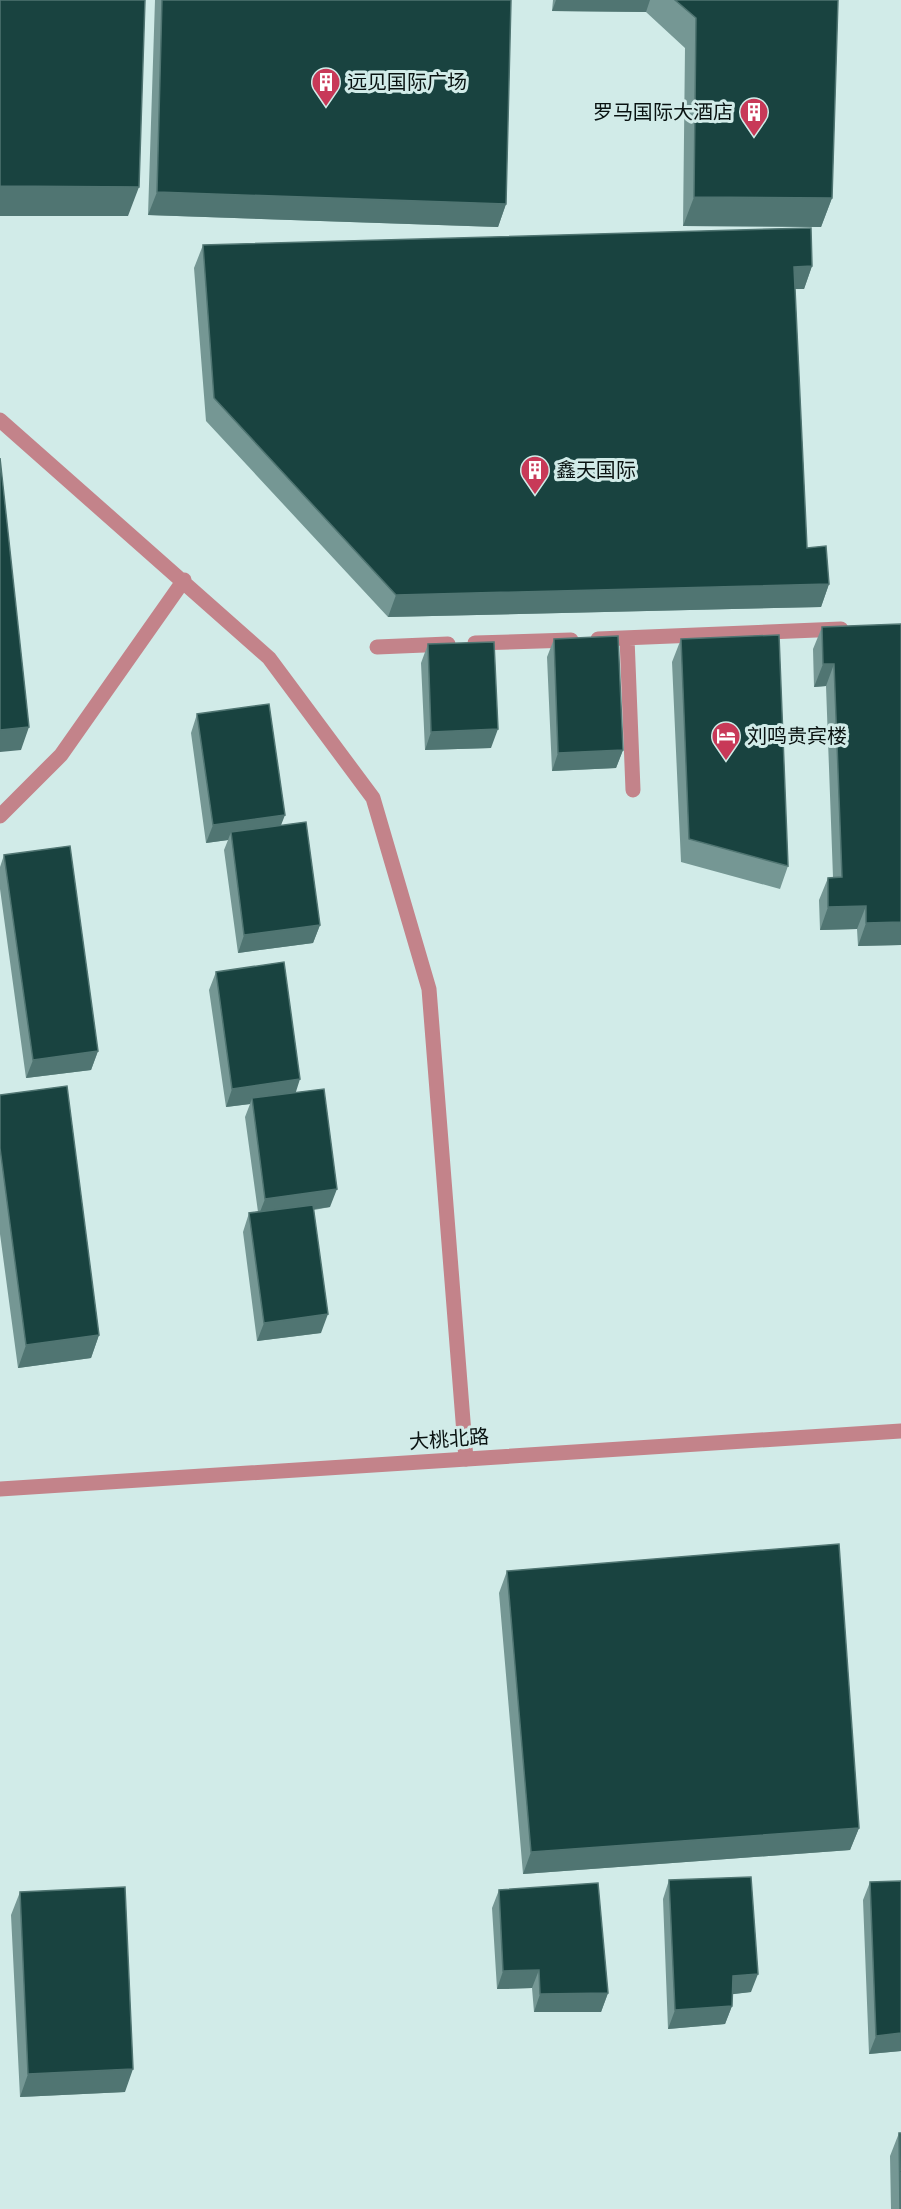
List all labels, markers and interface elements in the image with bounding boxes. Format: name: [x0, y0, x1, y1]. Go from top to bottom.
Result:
building icon: 远见国际广场: [310, 66, 342, 108]
place label: 远见国际广场: [347, 70, 467, 94]
building icon: 罗马国际大酒店: [738, 96, 770, 138]
place label: 罗马国际大酒店: [593, 100, 733, 124]
building icon: 鑫天国际: [519, 454, 551, 496]
place label: 鑫天国际: [556, 458, 636, 482]
hotel icon: 刘鸣贵宾楼: [710, 720, 742, 762]
place label: 刘鸣贵宾楼: [747, 724, 847, 748]
street label: 大桃北路: [408, 1424, 490, 1454]

